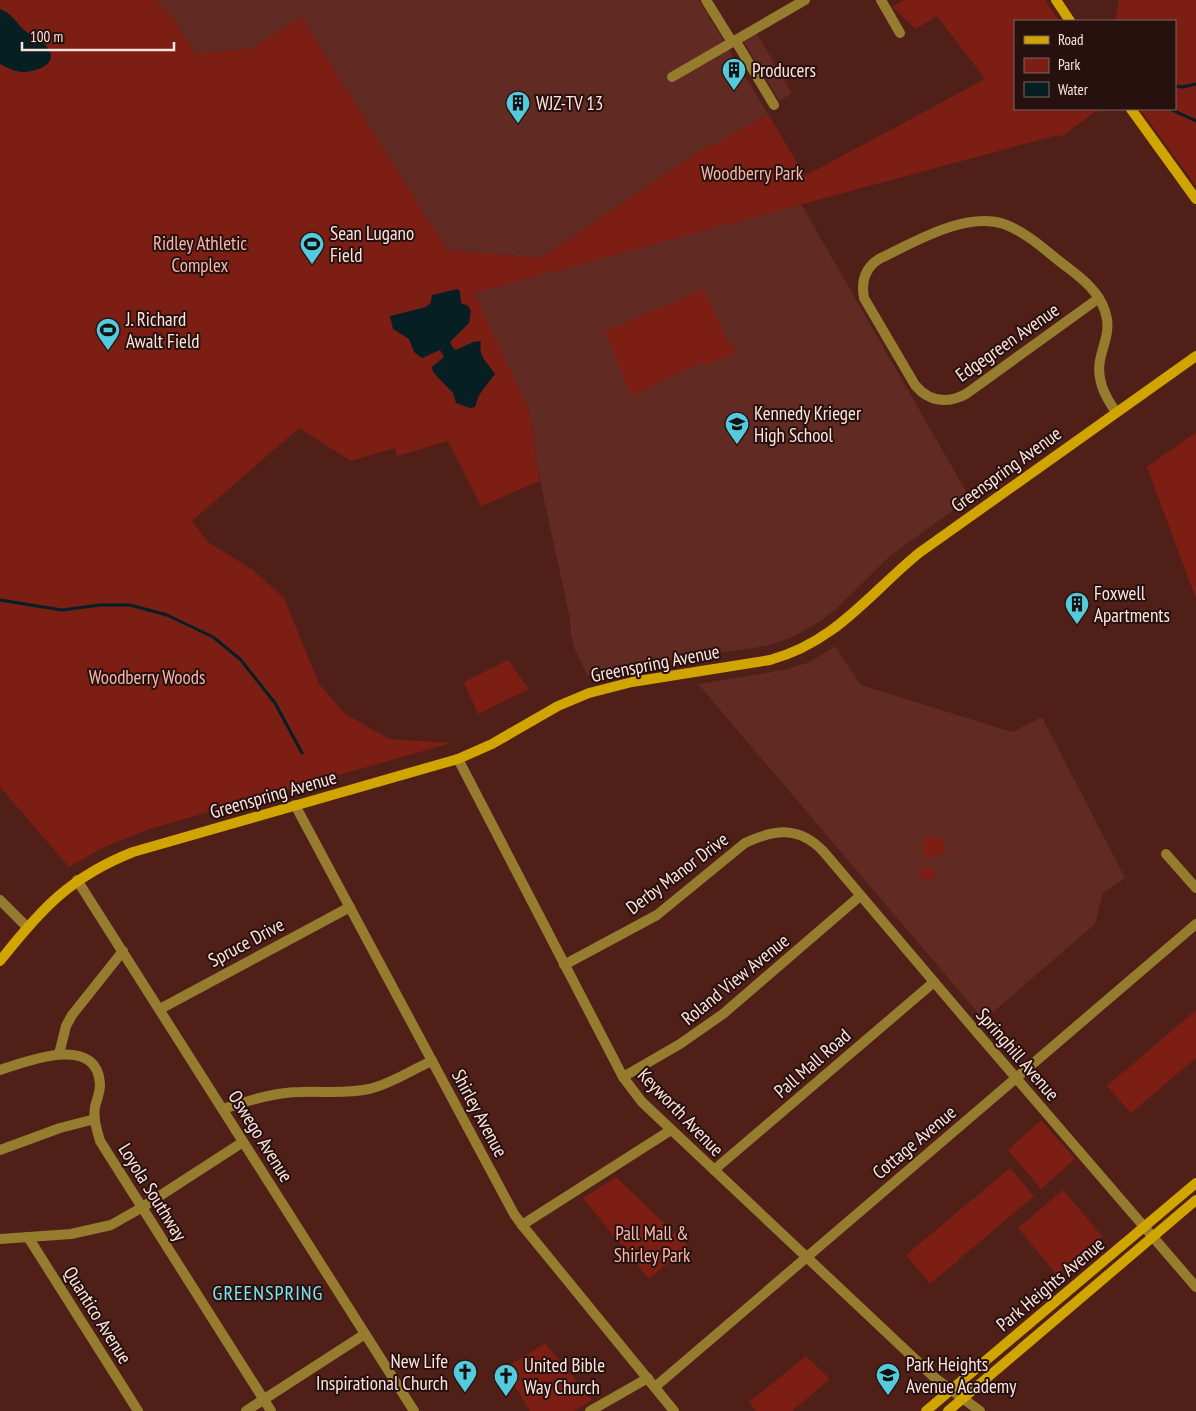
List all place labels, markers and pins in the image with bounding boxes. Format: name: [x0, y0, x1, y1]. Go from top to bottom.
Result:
building icon: Producers: [721, 57, 747, 91]
place label: Producers: [752, 58, 816, 82]
building icon: WJZ-TV 13: [505, 90, 531, 124]
place label: WJZ-TV 13: [536, 91, 603, 115]
place label: Sean Lugano Field: [330, 221, 414, 267]
sports icon: Sean Lugano Field: [299, 231, 325, 265]
place label: J. Richard Awalt Field: [125, 307, 200, 353]
sports icon: J. Richard Awalt Field: [95, 317, 121, 351]
place label: Kennedy Krieger High School: [754, 401, 862, 447]
school or university icon: Kennedy Krieger High School: [724, 411, 750, 445]
place label: Foxwell Apartments: [1094, 581, 1170, 627]
building icon: Foxwell Apartments: [1064, 591, 1090, 625]
place label: New Life Inspirational Church: [316, 1349, 448, 1395]
place label: Park Heights Avenue Academy: [906, 1352, 1017, 1398]
place label: United Bible Way Church: [524, 1353, 605, 1399]
church icon: New Life Inspirational Church: [452, 1359, 478, 1393]
school or university icon: Park Heights Avenue Academy: [875, 1362, 901, 1396]
church icon: United Bible Way Church: [493, 1363, 519, 1397]

